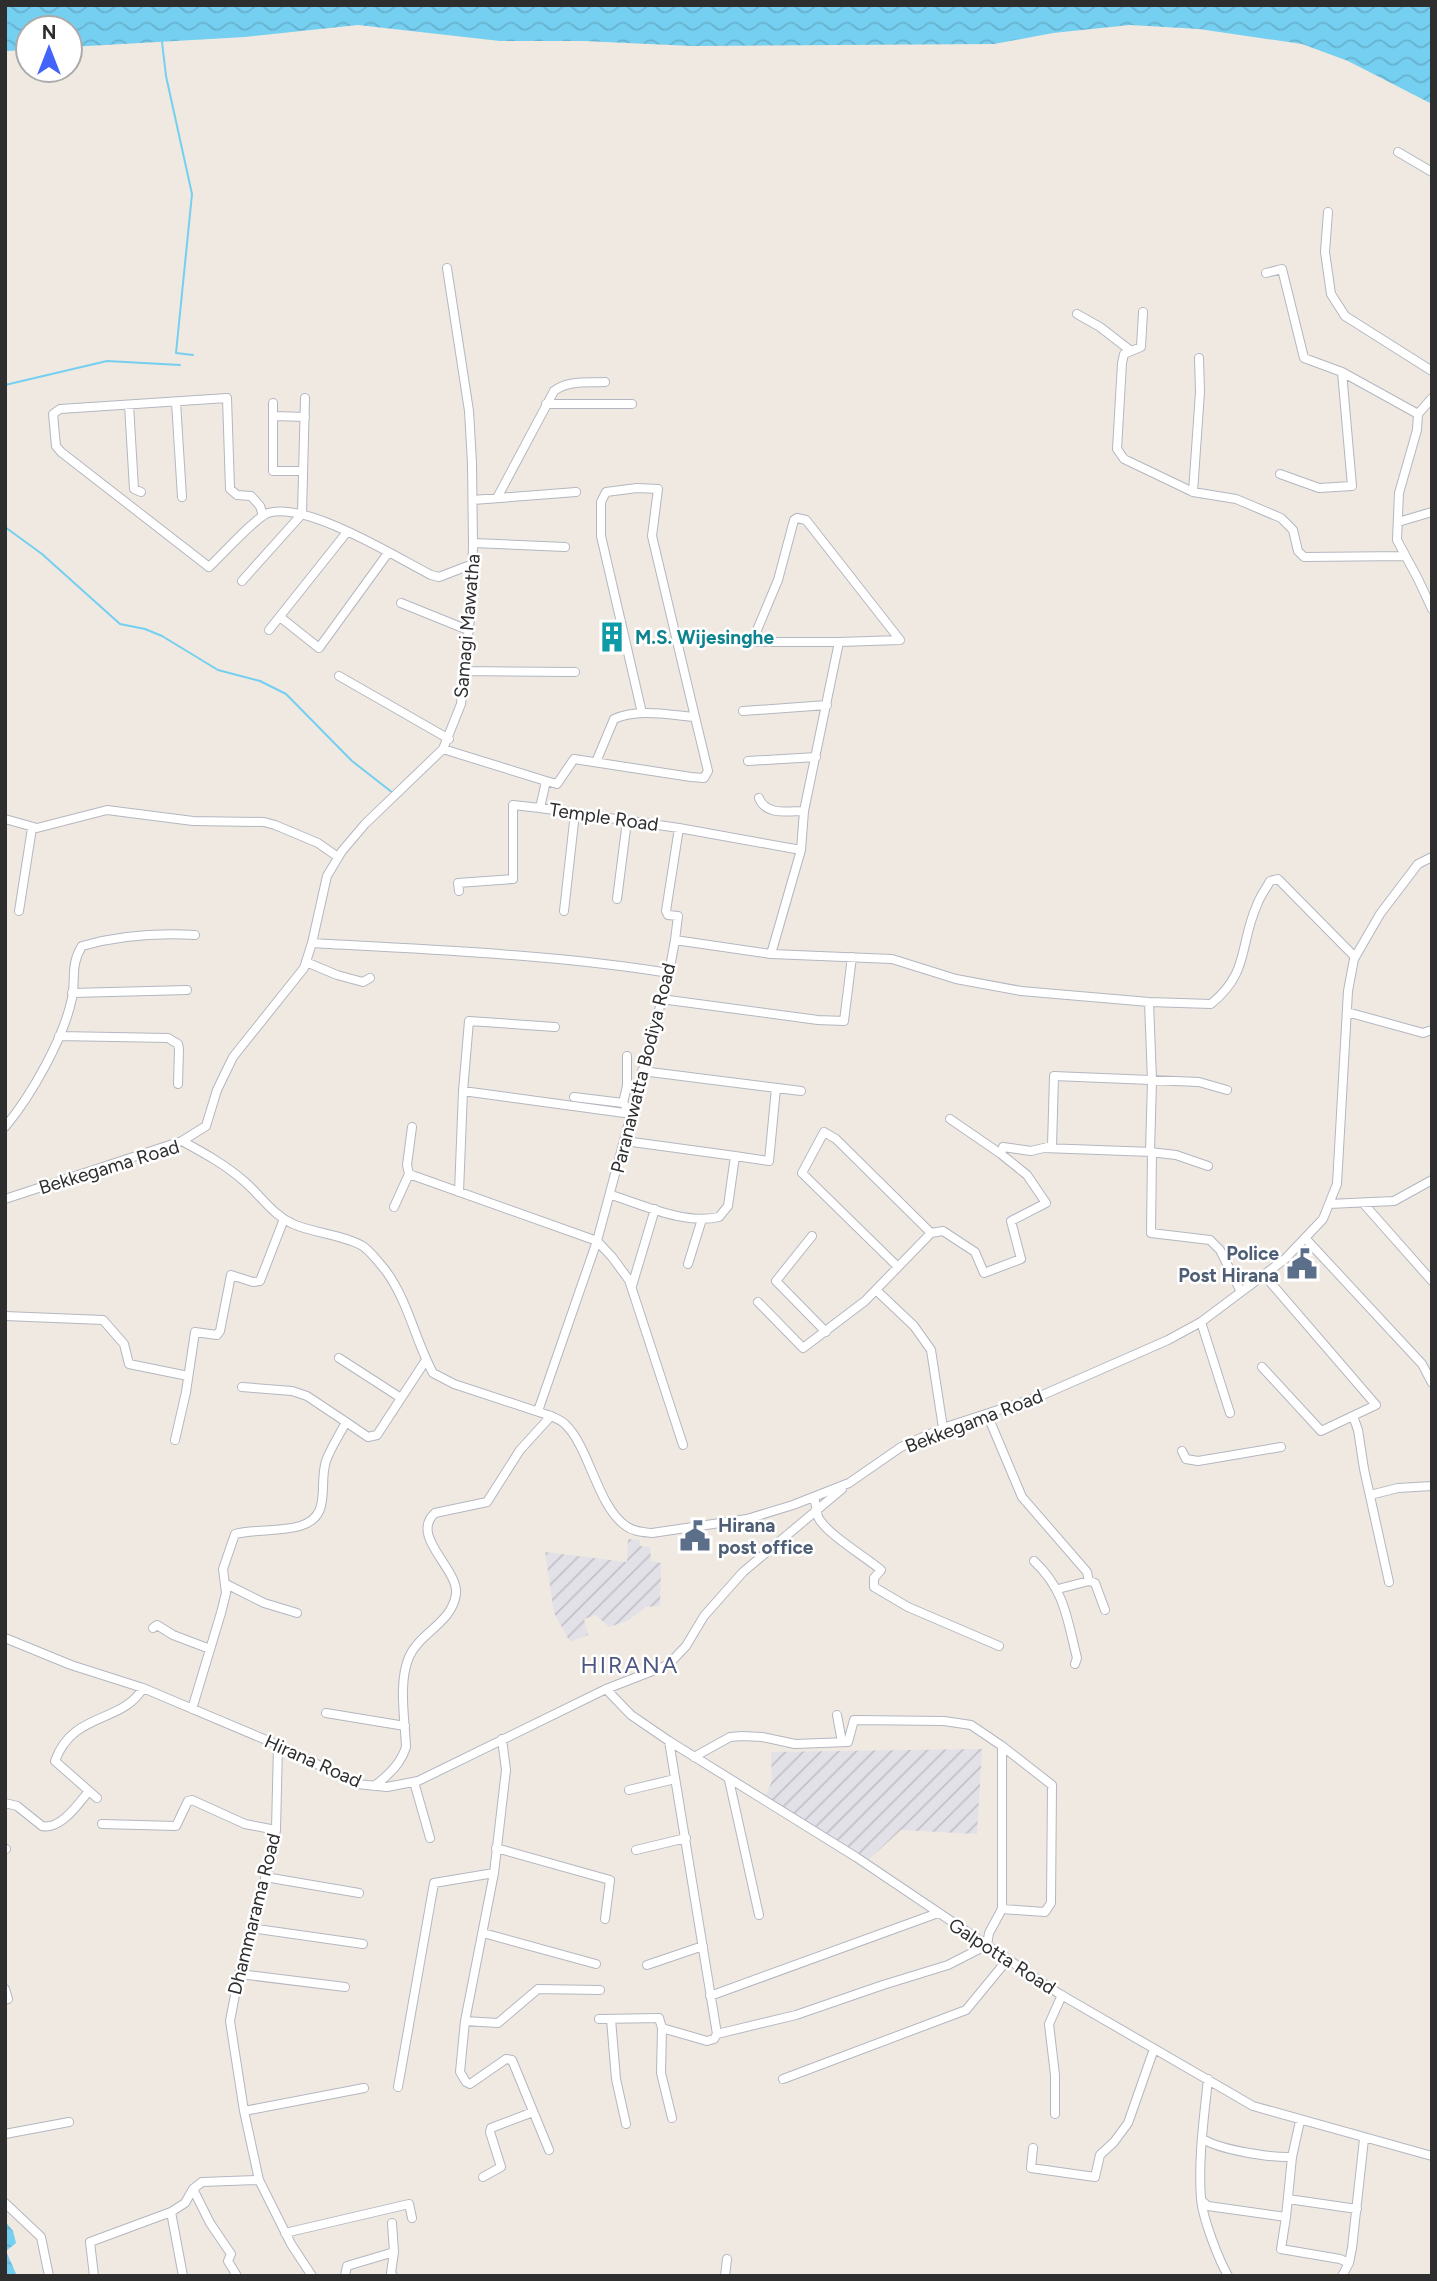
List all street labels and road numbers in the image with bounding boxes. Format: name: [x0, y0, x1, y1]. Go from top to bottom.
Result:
street label: Samagi Mawatha: [449, 553, 485, 699]
street label: Temple Road: [548, 798, 660, 836]
street label: Paranawatta Bodiya Road: [606, 960, 680, 1176]
street label: Bekkegama Road: [36, 1135, 182, 1199]
street label: Bekkegama Road: [902, 1384, 1046, 1458]
street label: Hirana Road: [261, 1729, 365, 1793]
street label: Dhammarama Road: [223, 1831, 285, 1997]
street label: Galpotta Road: [944, 1913, 1060, 1999]

